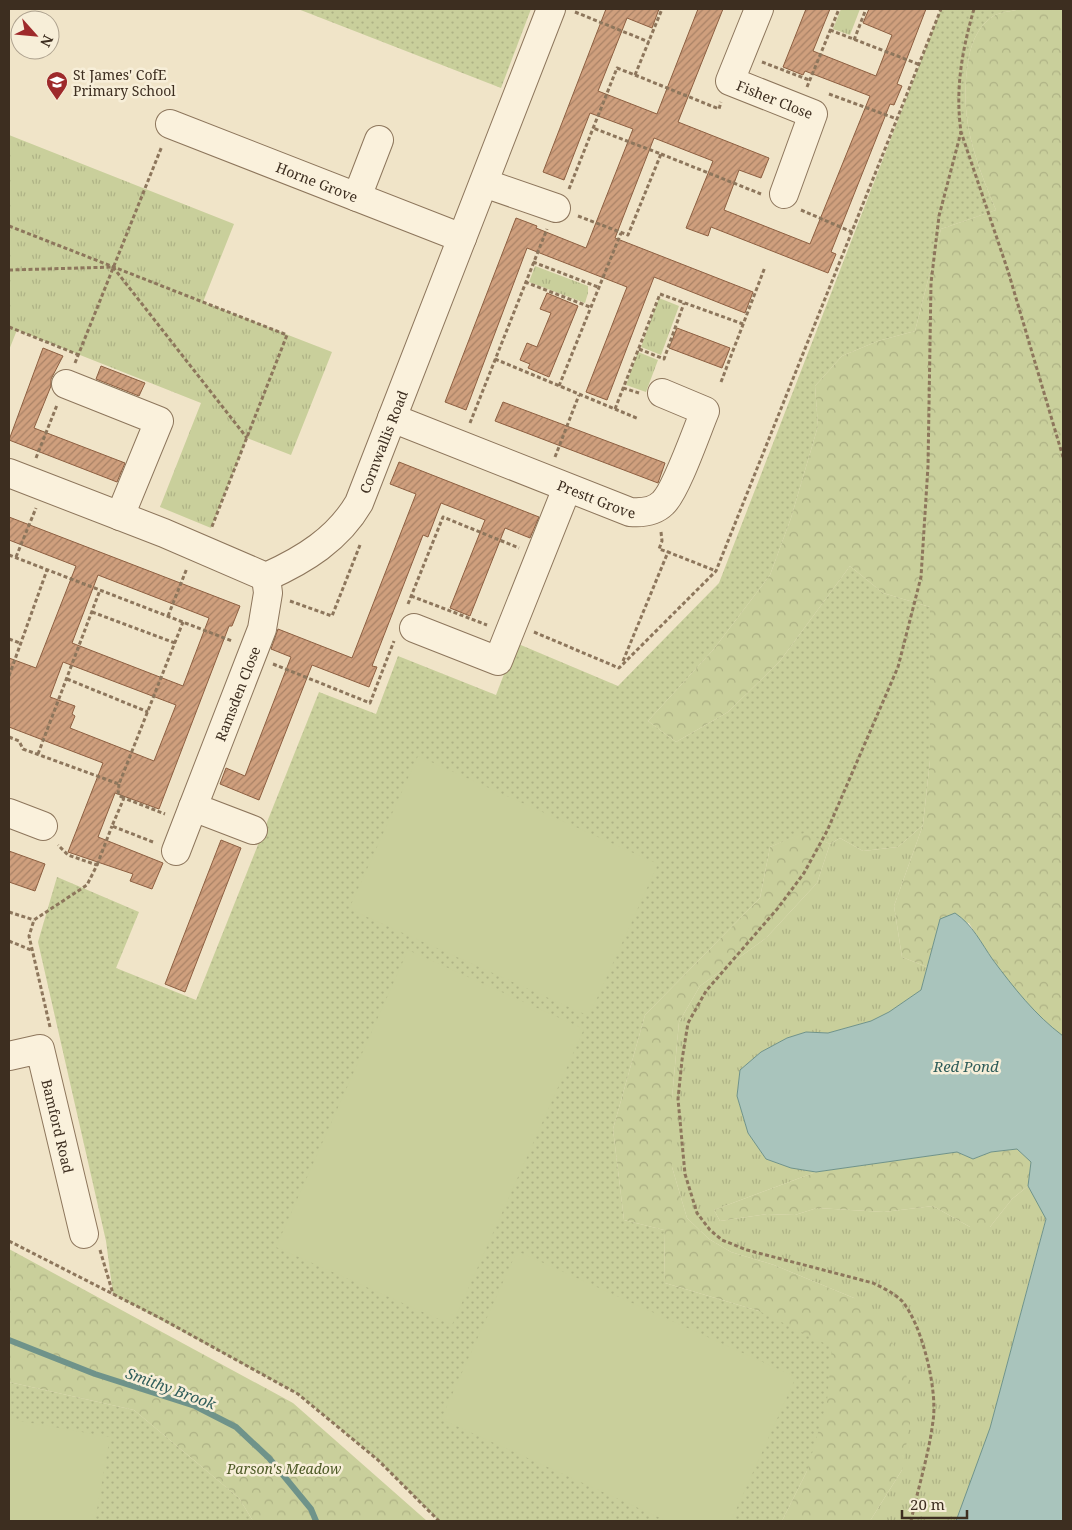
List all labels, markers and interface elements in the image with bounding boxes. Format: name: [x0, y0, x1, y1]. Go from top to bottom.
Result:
north arrow: [10, 10, 60, 60]
text: N: [36, 32, 58, 50]
place label: St James' CofE Primary School: [73, 65, 176, 100]
school or university icon: St James' CofE Primary School: [45, 70, 69, 101]
street label: Fisher Close: [734, 75, 816, 123]
street label: Horne Grove: [274, 157, 361, 206]
street label: Cornwallis Road: [354, 387, 412, 496]
street label: Prestt Grove: [555, 475, 636, 522]
street label: Ramsden Close: [210, 643, 264, 744]
water label: Red Pond: [932, 1056, 999, 1076]
street label: Bamford Road: [38, 1077, 79, 1175]
water label: Smithy Brook: [123, 1362, 219, 1414]
park label: Parson's Meadow: [226, 1459, 342, 1478]
scale bar: [902, 1488, 967, 1520]
text: 20 m: [910, 1494, 945, 1514]

